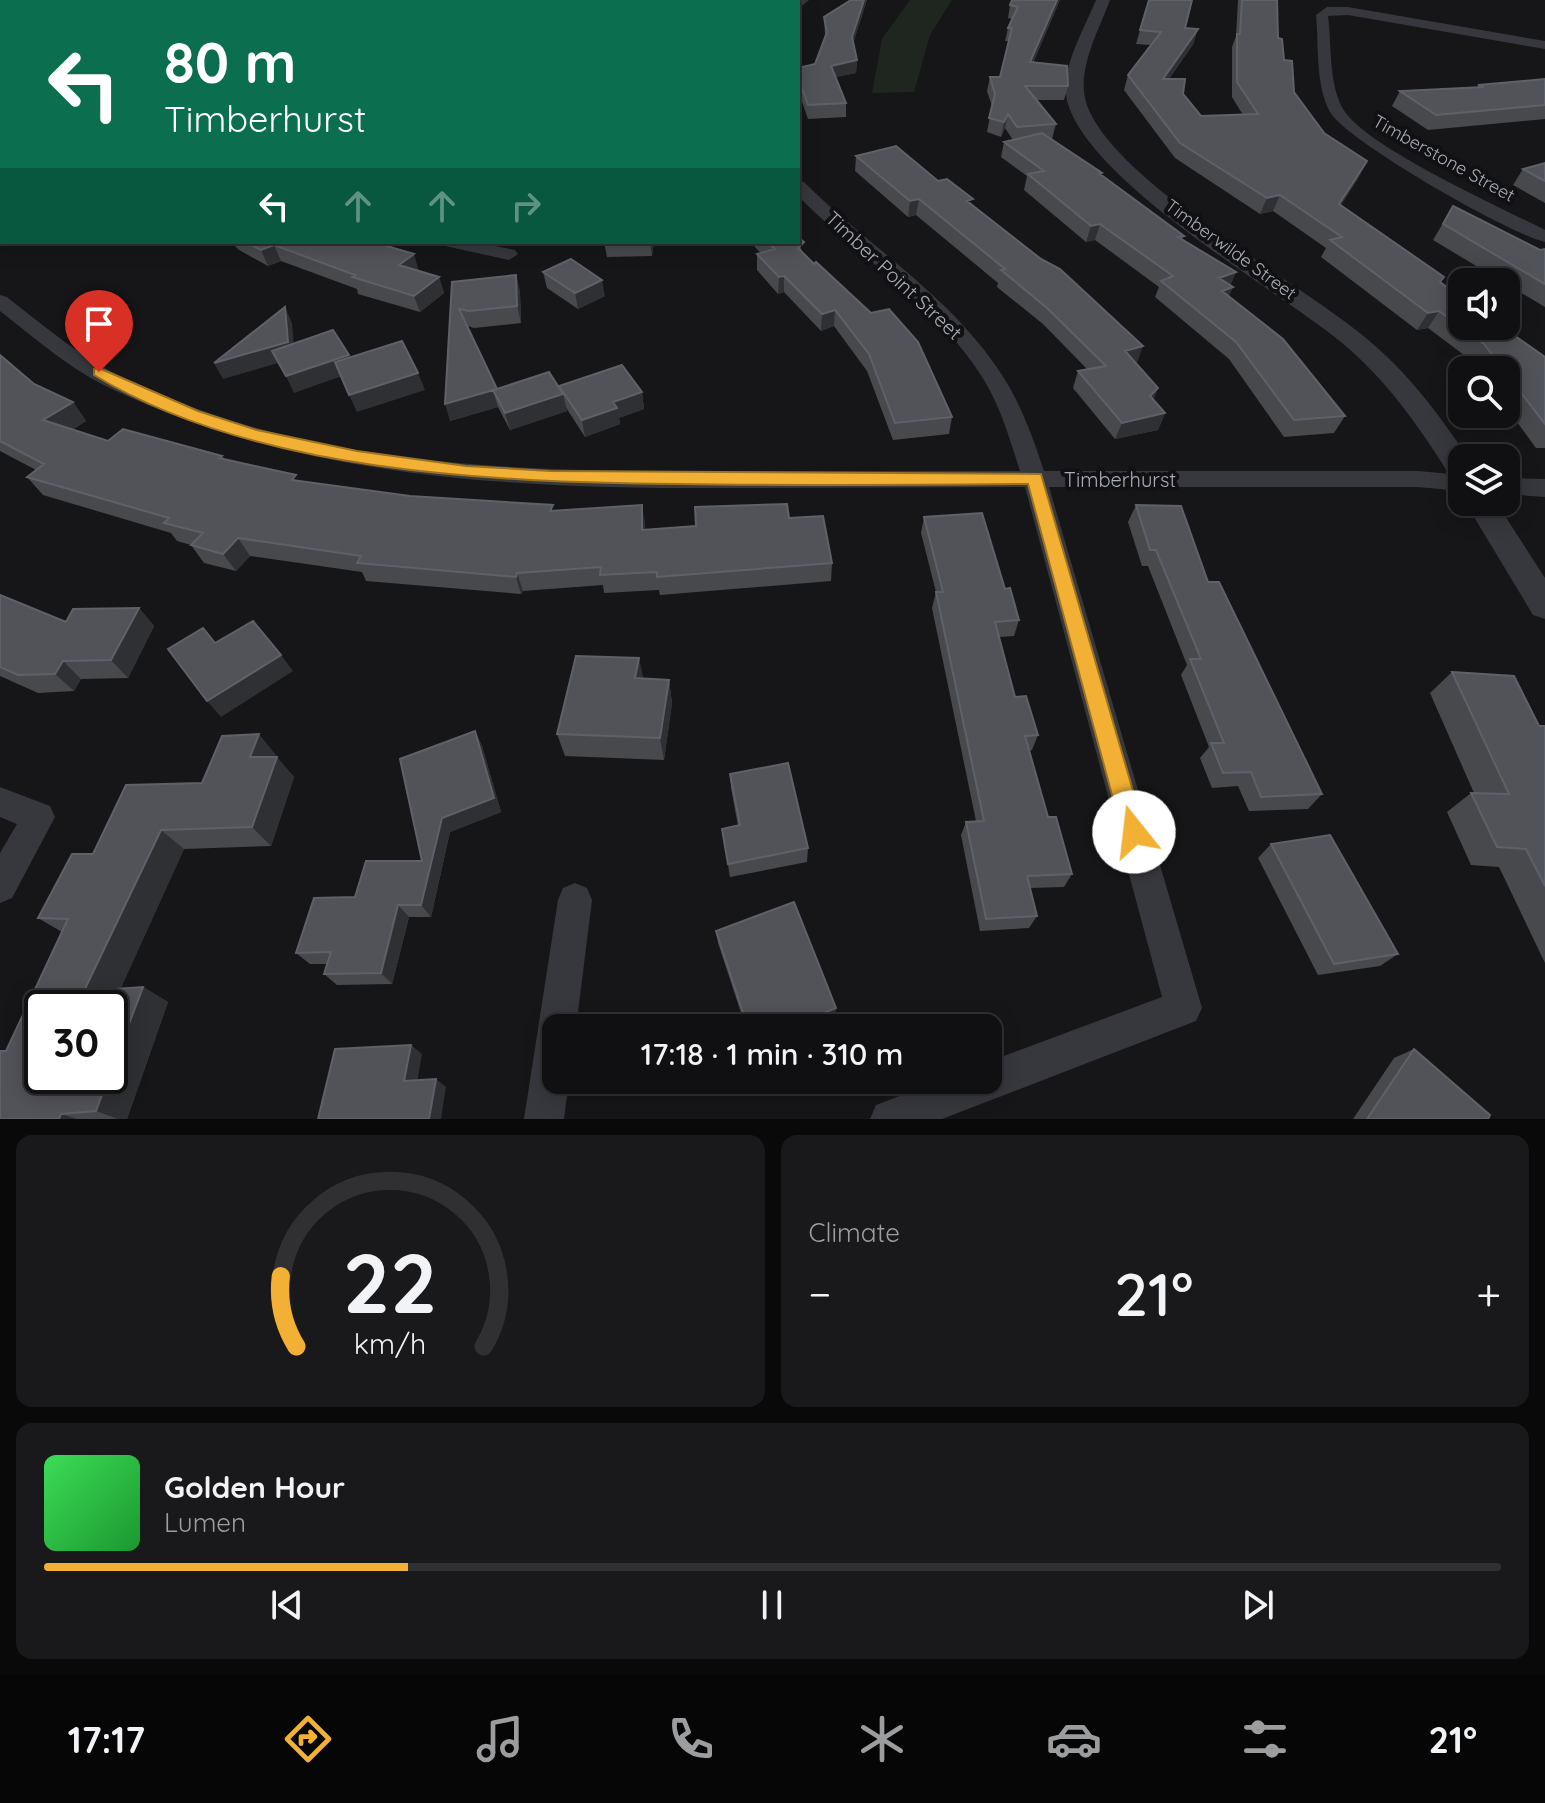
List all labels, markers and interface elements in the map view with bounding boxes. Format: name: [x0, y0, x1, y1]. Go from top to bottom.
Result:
text: 80 m: [164, 27, 296, 97]
icon: left: [32, 32, 136, 136]
text: Timberhurst: [164, 96, 366, 141]
street label: Timberstone Street: [1369, 109, 1519, 207]
icon: left: [252, 184, 296, 228]
icon: ahead: [336, 184, 380, 228]
icon: ahead: [420, 184, 464, 228]
icon: right: [504, 184, 548, 228]
street label: Timberwilde Street: [1161, 194, 1301, 304]
street label: Timber Point Street: [820, 205, 968, 345]
map controls: [1448, 268, 1520, 516]
button: sound: [1448, 268, 1520, 340]
pin: [65, 290, 133, 372]
icon: arrive: [77, 302, 121, 346]
button: search: [1448, 356, 1520, 428]
button: layers: [1448, 444, 1520, 516]
street label: Timberhurst: [1064, 467, 1176, 492]
position arrow: [1092, 790, 1176, 874]
speed limit sign: 30: [24, 990, 128, 1094]
text: 17:18 · 1 min · 310 m: [641, 1035, 903, 1073]
text: Climate: [809, 1216, 900, 1249]
text: 22: [343, 1230, 438, 1334]
text: 21°: [1114, 1256, 1193, 1331]
text: −: [809, 1266, 831, 1321]
text: +: [1476, 1266, 1501, 1321]
text: km/h: [354, 1325, 427, 1361]
text: Golden Hour: [164, 1468, 345, 1506]
text: Lumen: [164, 1506, 246, 1539]
icon: previous: [265, 1583, 309, 1627]
icon: pause: [750, 1583, 794, 1627]
icon: next: [1236, 1583, 1280, 1627]
icon: directions: [280, 1711, 336, 1767]
icon: music: [472, 1711, 528, 1767]
icon: phone: [663, 1711, 719, 1767]
icon: climate: [854, 1711, 910, 1767]
icon: car: [1046, 1711, 1102, 1767]
icon: filters: [1237, 1711, 1293, 1767]
text: 17:17: [68, 1717, 145, 1762]
text: 21°: [1429, 1717, 1477, 1762]

